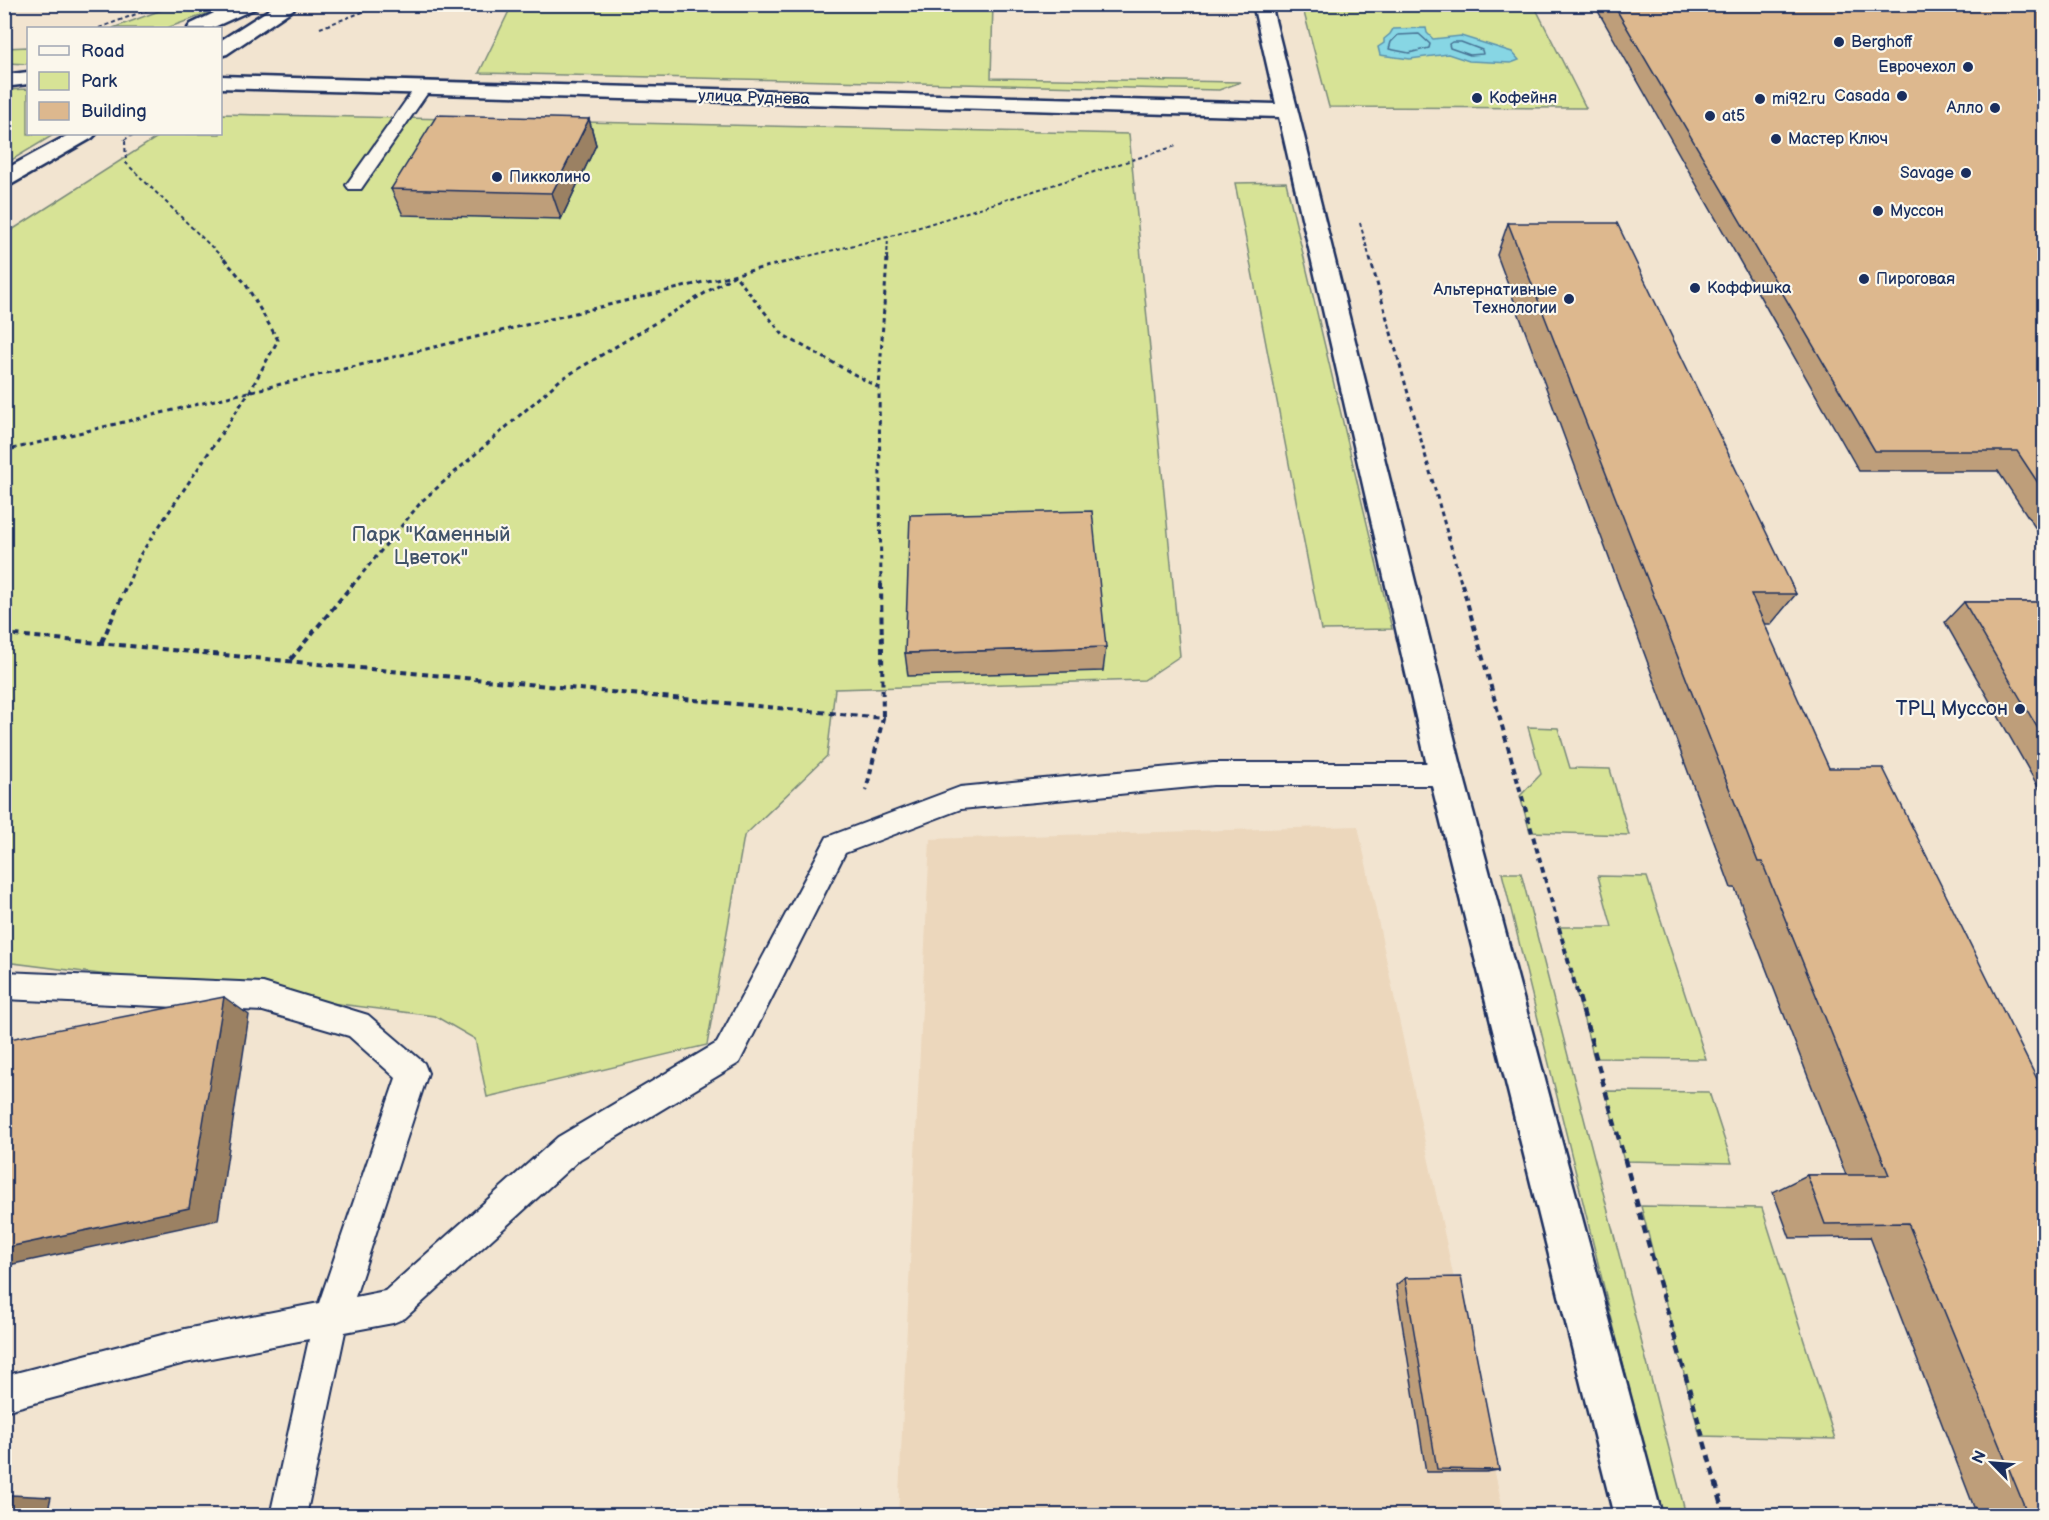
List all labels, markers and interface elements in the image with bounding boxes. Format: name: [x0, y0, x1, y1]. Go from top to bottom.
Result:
legend: [27, 27, 222, 135]
place label: Berghoff: [1851, 33, 1913, 52]
marker: Berghoff: [1832, 35, 1846, 49]
text: Road: [81, 41, 125, 62]
place label: Еврочехол: [1878, 58, 1956, 77]
marker: Еврочехол: [1961, 60, 1975, 74]
text: Park: [81, 71, 117, 92]
street label: улица Руднева: [698, 87, 811, 109]
place label: Casada: [1834, 87, 1890, 106]
place label: Кофейня: [1489, 89, 1557, 108]
marker: Casada: [1895, 89, 1909, 103]
place label: mi92.ru: [1772, 90, 1825, 109]
marker: Кофейня: [1470, 91, 1484, 105]
marker: mi92.ru: [1753, 92, 1767, 106]
place label: Алло: [1946, 99, 1983, 118]
text: Building: [81, 101, 147, 122]
marker: Алло: [1988, 101, 2002, 115]
place label: at5: [1722, 107, 1745, 126]
marker: at5: [1703, 109, 1717, 123]
place label: Мастер Ключ: [1788, 130, 1888, 149]
marker: Мастер Ключ: [1769, 132, 1783, 146]
place label: Savage: [1900, 164, 1954, 183]
marker: Savage: [1959, 166, 1973, 180]
place label: Пикколино: [509, 168, 590, 187]
marker: Пикколино: [490, 170, 504, 184]
place label: Муссон: [1890, 202, 1944, 221]
marker: Муссон: [1871, 204, 1885, 218]
place label: Пироговая: [1876, 270, 1955, 289]
marker: Пироговая: [1857, 272, 1871, 286]
place label: Коффишка: [1707, 279, 1792, 298]
place label: Альтернативные Технологии: [1433, 281, 1557, 318]
marker: Коффишка: [1688, 281, 1702, 295]
marker: Альтернативные Технологии: [1562, 292, 1576, 306]
park label: Парк "Каменный Цветок": [351, 523, 511, 570]
place label: ТРЦ Муссон: [1896, 697, 2008, 721]
marker: ТРЦ Муссон: [2013, 702, 2027, 716]
north arrow: [1962, 1433, 2022, 1493]
text: N: [1969, 1448, 1991, 1467]

